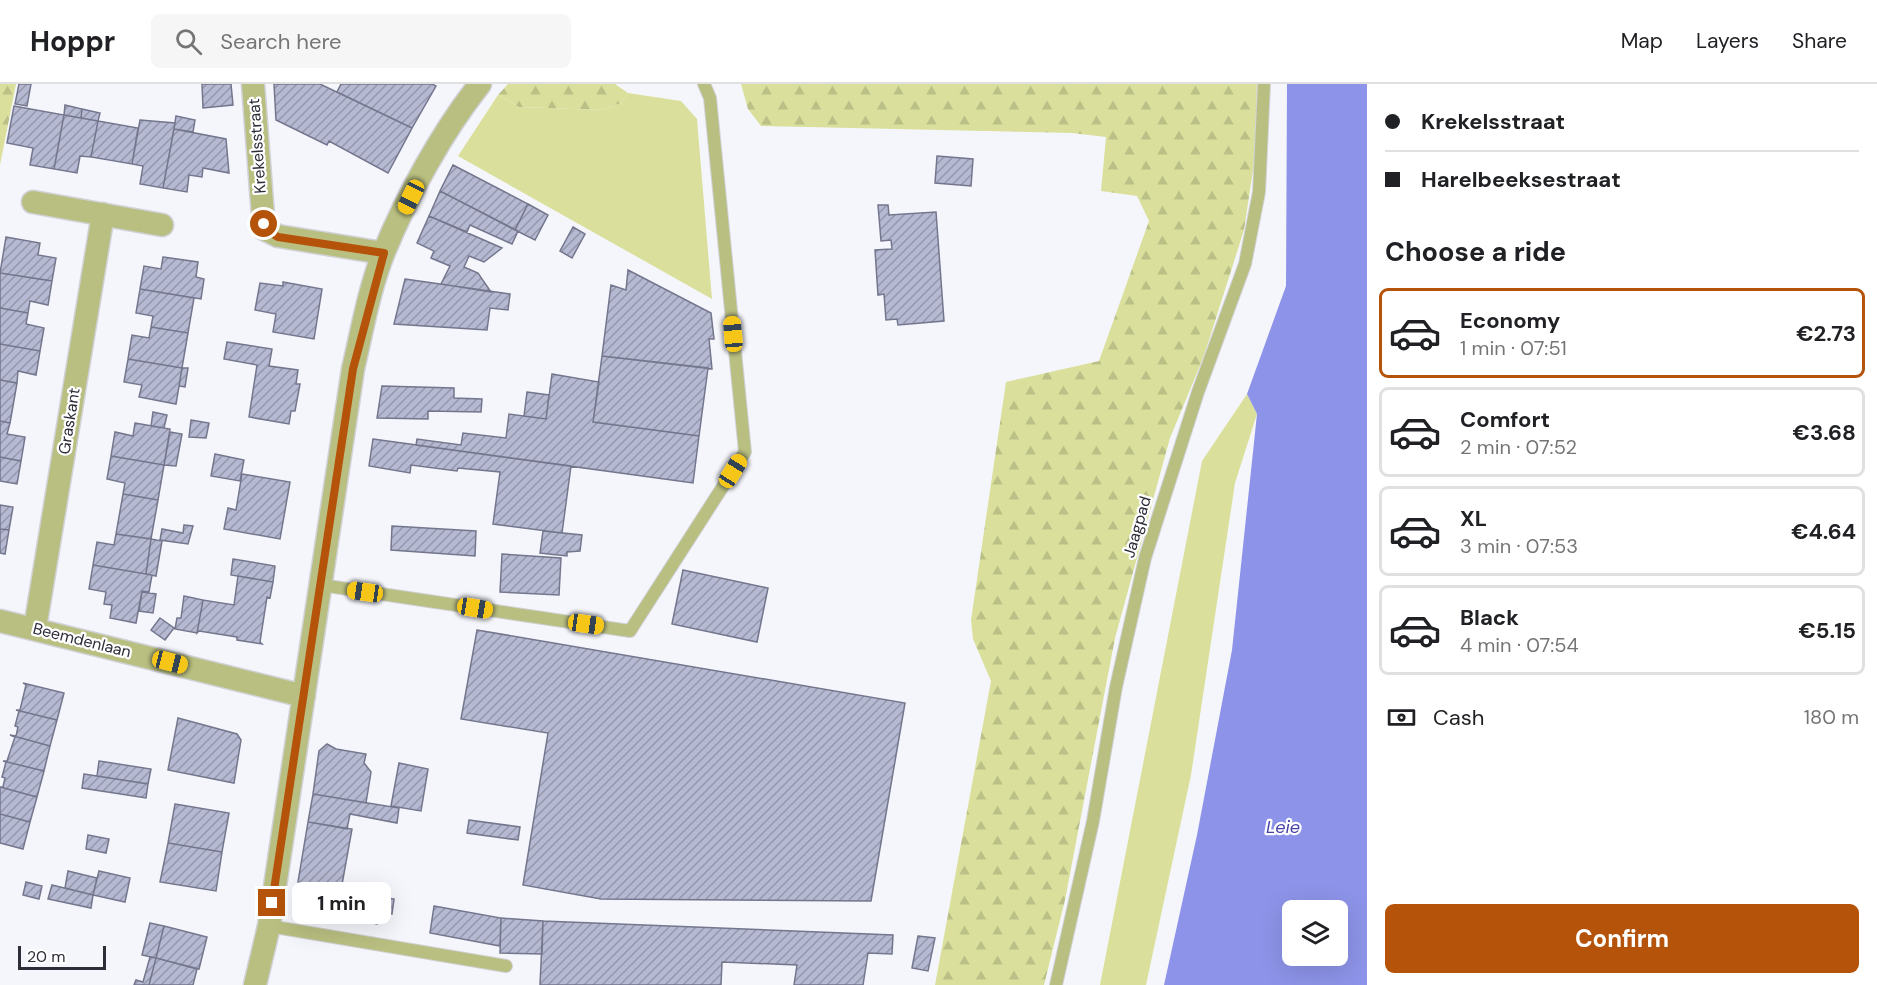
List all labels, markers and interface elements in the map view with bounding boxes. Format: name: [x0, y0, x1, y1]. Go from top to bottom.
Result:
search box: [151, 14, 571, 68]
text: Hoppr: [30, 23, 115, 60]
icon: search: [172, 25, 205, 58]
text: Search here: [220, 27, 342, 56]
text: Map: [1621, 27, 1663, 55]
text: Layers: [1696, 27, 1759, 55]
text: Share: [1792, 27, 1847, 55]
street label: Krekelsstraat: [243, 98, 271, 194]
text: Krekelsstraat: [1421, 107, 1565, 136]
text: Harelbeeksestraat: [1421, 165, 1621, 194]
car: [395, 177, 427, 217]
route start: [250, 210, 277, 237]
text: Choose a ride: [1385, 234, 1566, 269]
icon: car: [1388, 306, 1442, 360]
text: Economy: [1460, 306, 1560, 335]
car: [722, 315, 744, 353]
text: €2.73: [1796, 319, 1856, 348]
text: 1 min · 07:51: [1460, 335, 1567, 361]
street label: Graskant: [53, 386, 85, 456]
icon: car: [1388, 405, 1442, 459]
text: Comfort: [1460, 405, 1550, 434]
text: €3.68: [1793, 418, 1856, 447]
text: 2 min · 07:52: [1460, 434, 1577, 460]
car: [716, 451, 750, 491]
street label: Jaagpad: [1118, 494, 1156, 560]
icon: car: [1388, 504, 1442, 558]
text: XL: [1460, 504, 1487, 533]
text: €4.64: [1791, 517, 1856, 546]
text: 3 min · 07:53: [1460, 533, 1578, 559]
car: [346, 581, 384, 603]
car: [456, 596, 494, 620]
icon: car: [1388, 603, 1442, 657]
text: Black: [1460, 603, 1519, 632]
car: [567, 613, 605, 635]
text: €5.15: [1798, 616, 1856, 645]
street label: Beemdenlaan: [31, 618, 133, 662]
text: 4 min · 07:54: [1460, 632, 1579, 658]
car: [150, 649, 190, 675]
icon: cash: [1385, 701, 1418, 734]
text: Cash: [1433, 703, 1484, 732]
text: 180 m: [1804, 704, 1859, 730]
water label: Leie: [1266, 815, 1300, 839]
callout: 1 min: [293, 882, 392, 924]
route end: [258, 889, 285, 916]
text: 1 min: [317, 890, 366, 916]
map controls: [1282, 900, 1348, 966]
button: layers: [1282, 900, 1348, 966]
button: Confirm: [1385, 904, 1859, 973]
scale bar: [18, 943, 106, 970]
text: 20 m: [27, 946, 66, 967]

